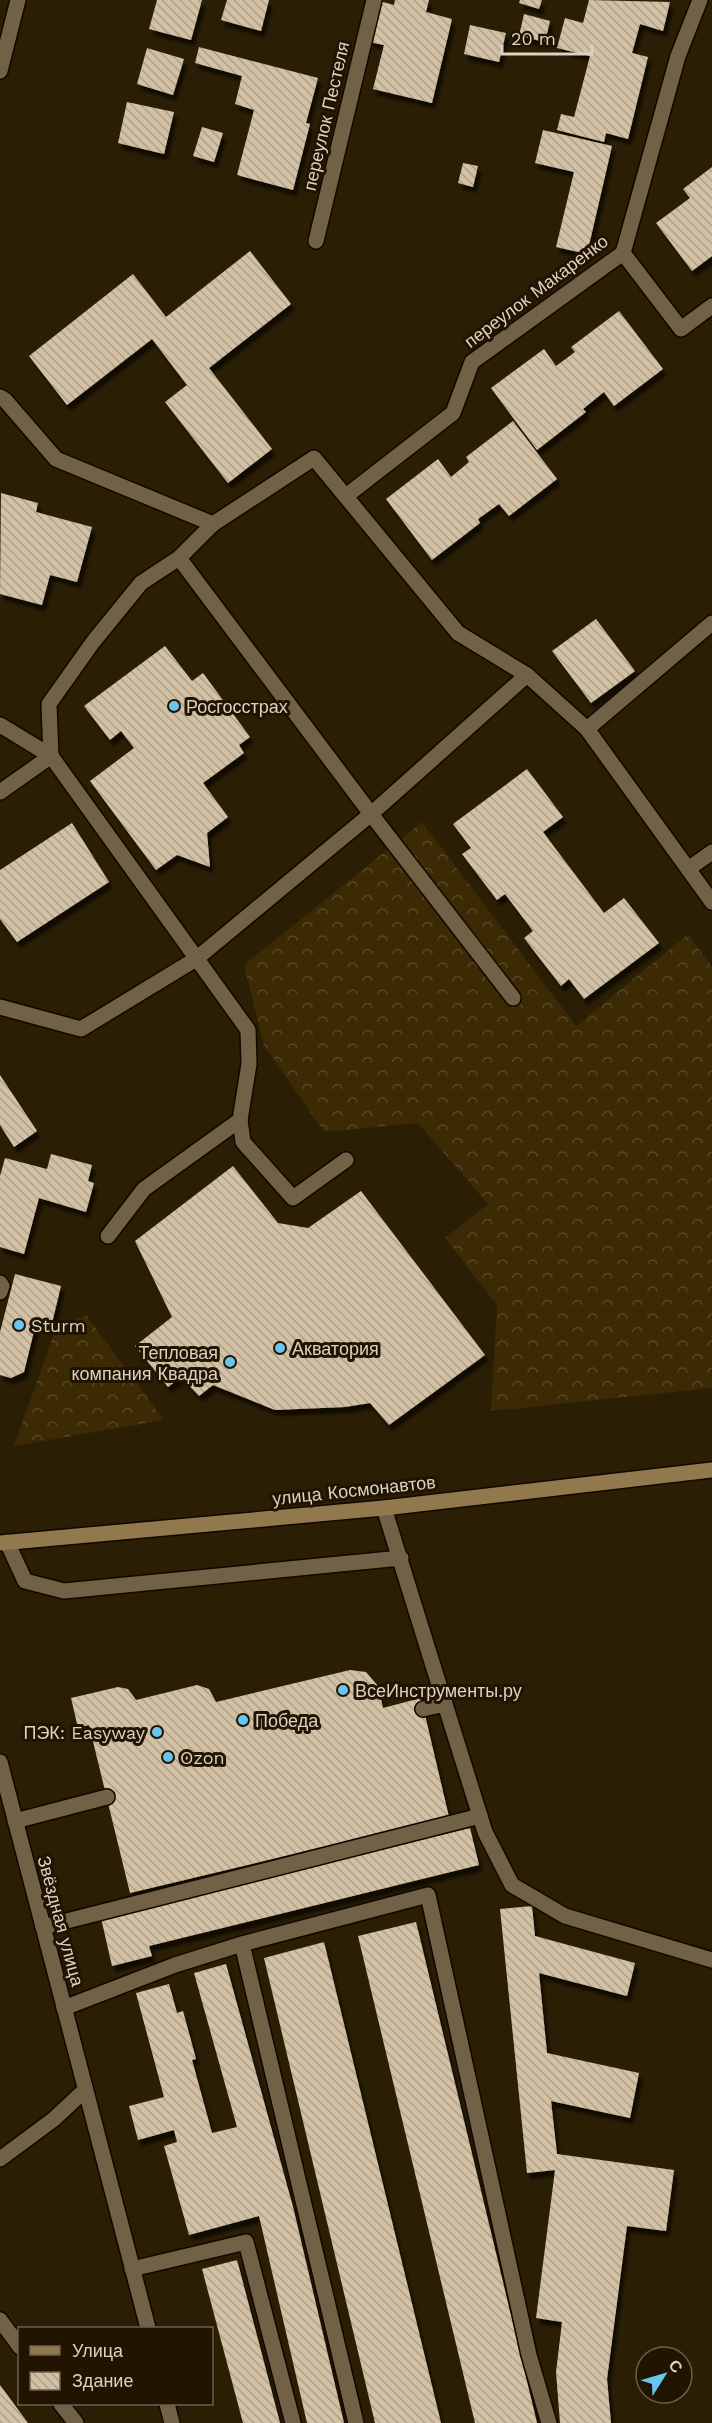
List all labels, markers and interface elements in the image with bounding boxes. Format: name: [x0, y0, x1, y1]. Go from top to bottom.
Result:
scale bar: [502, 18, 592, 56]
text: 20 m: [511, 28, 556, 49]
street label: переулок Пестеля: [299, 39, 353, 193]
street label: переулок Макаренко: [460, 230, 612, 352]
place label: Росгосстрах: [186, 696, 288, 717]
marker: Росгосстрах: [167, 699, 181, 713]
place label: Sturm: [31, 1315, 86, 1336]
marker: Sturm: [12, 1318, 26, 1332]
place label: Акватория: [292, 1338, 379, 1359]
marker: Акватория: [273, 1341, 287, 1355]
place label: Тепловая компания Квадра: [72, 1342, 219, 1384]
marker: Тепловая компания Квадра: [223, 1355, 237, 1369]
street label: улица Космонавтов: [271, 1471, 437, 1509]
place label: ВсеИнструменты.ру: [355, 1680, 522, 1701]
marker: ВсеИнструменты.ру: [336, 1683, 350, 1697]
place label: Победа: [255, 1710, 319, 1731]
marker: Победа: [236, 1713, 250, 1727]
place label: ПЭК: Easyway: [23, 1722, 146, 1743]
marker: ПЭК: Easyway: [150, 1725, 164, 1739]
place label: Ozon: [180, 1747, 225, 1768]
marker: Ozon: [161, 1750, 175, 1764]
street label: Звёздная улица: [34, 1854, 89, 1989]
legend: [18, 2327, 213, 2405]
text: Улица: [72, 2340, 124, 2361]
north arrow: [634, 2345, 694, 2405]
text: С: [665, 2356, 687, 2377]
text: Здание: [72, 2370, 133, 2391]

